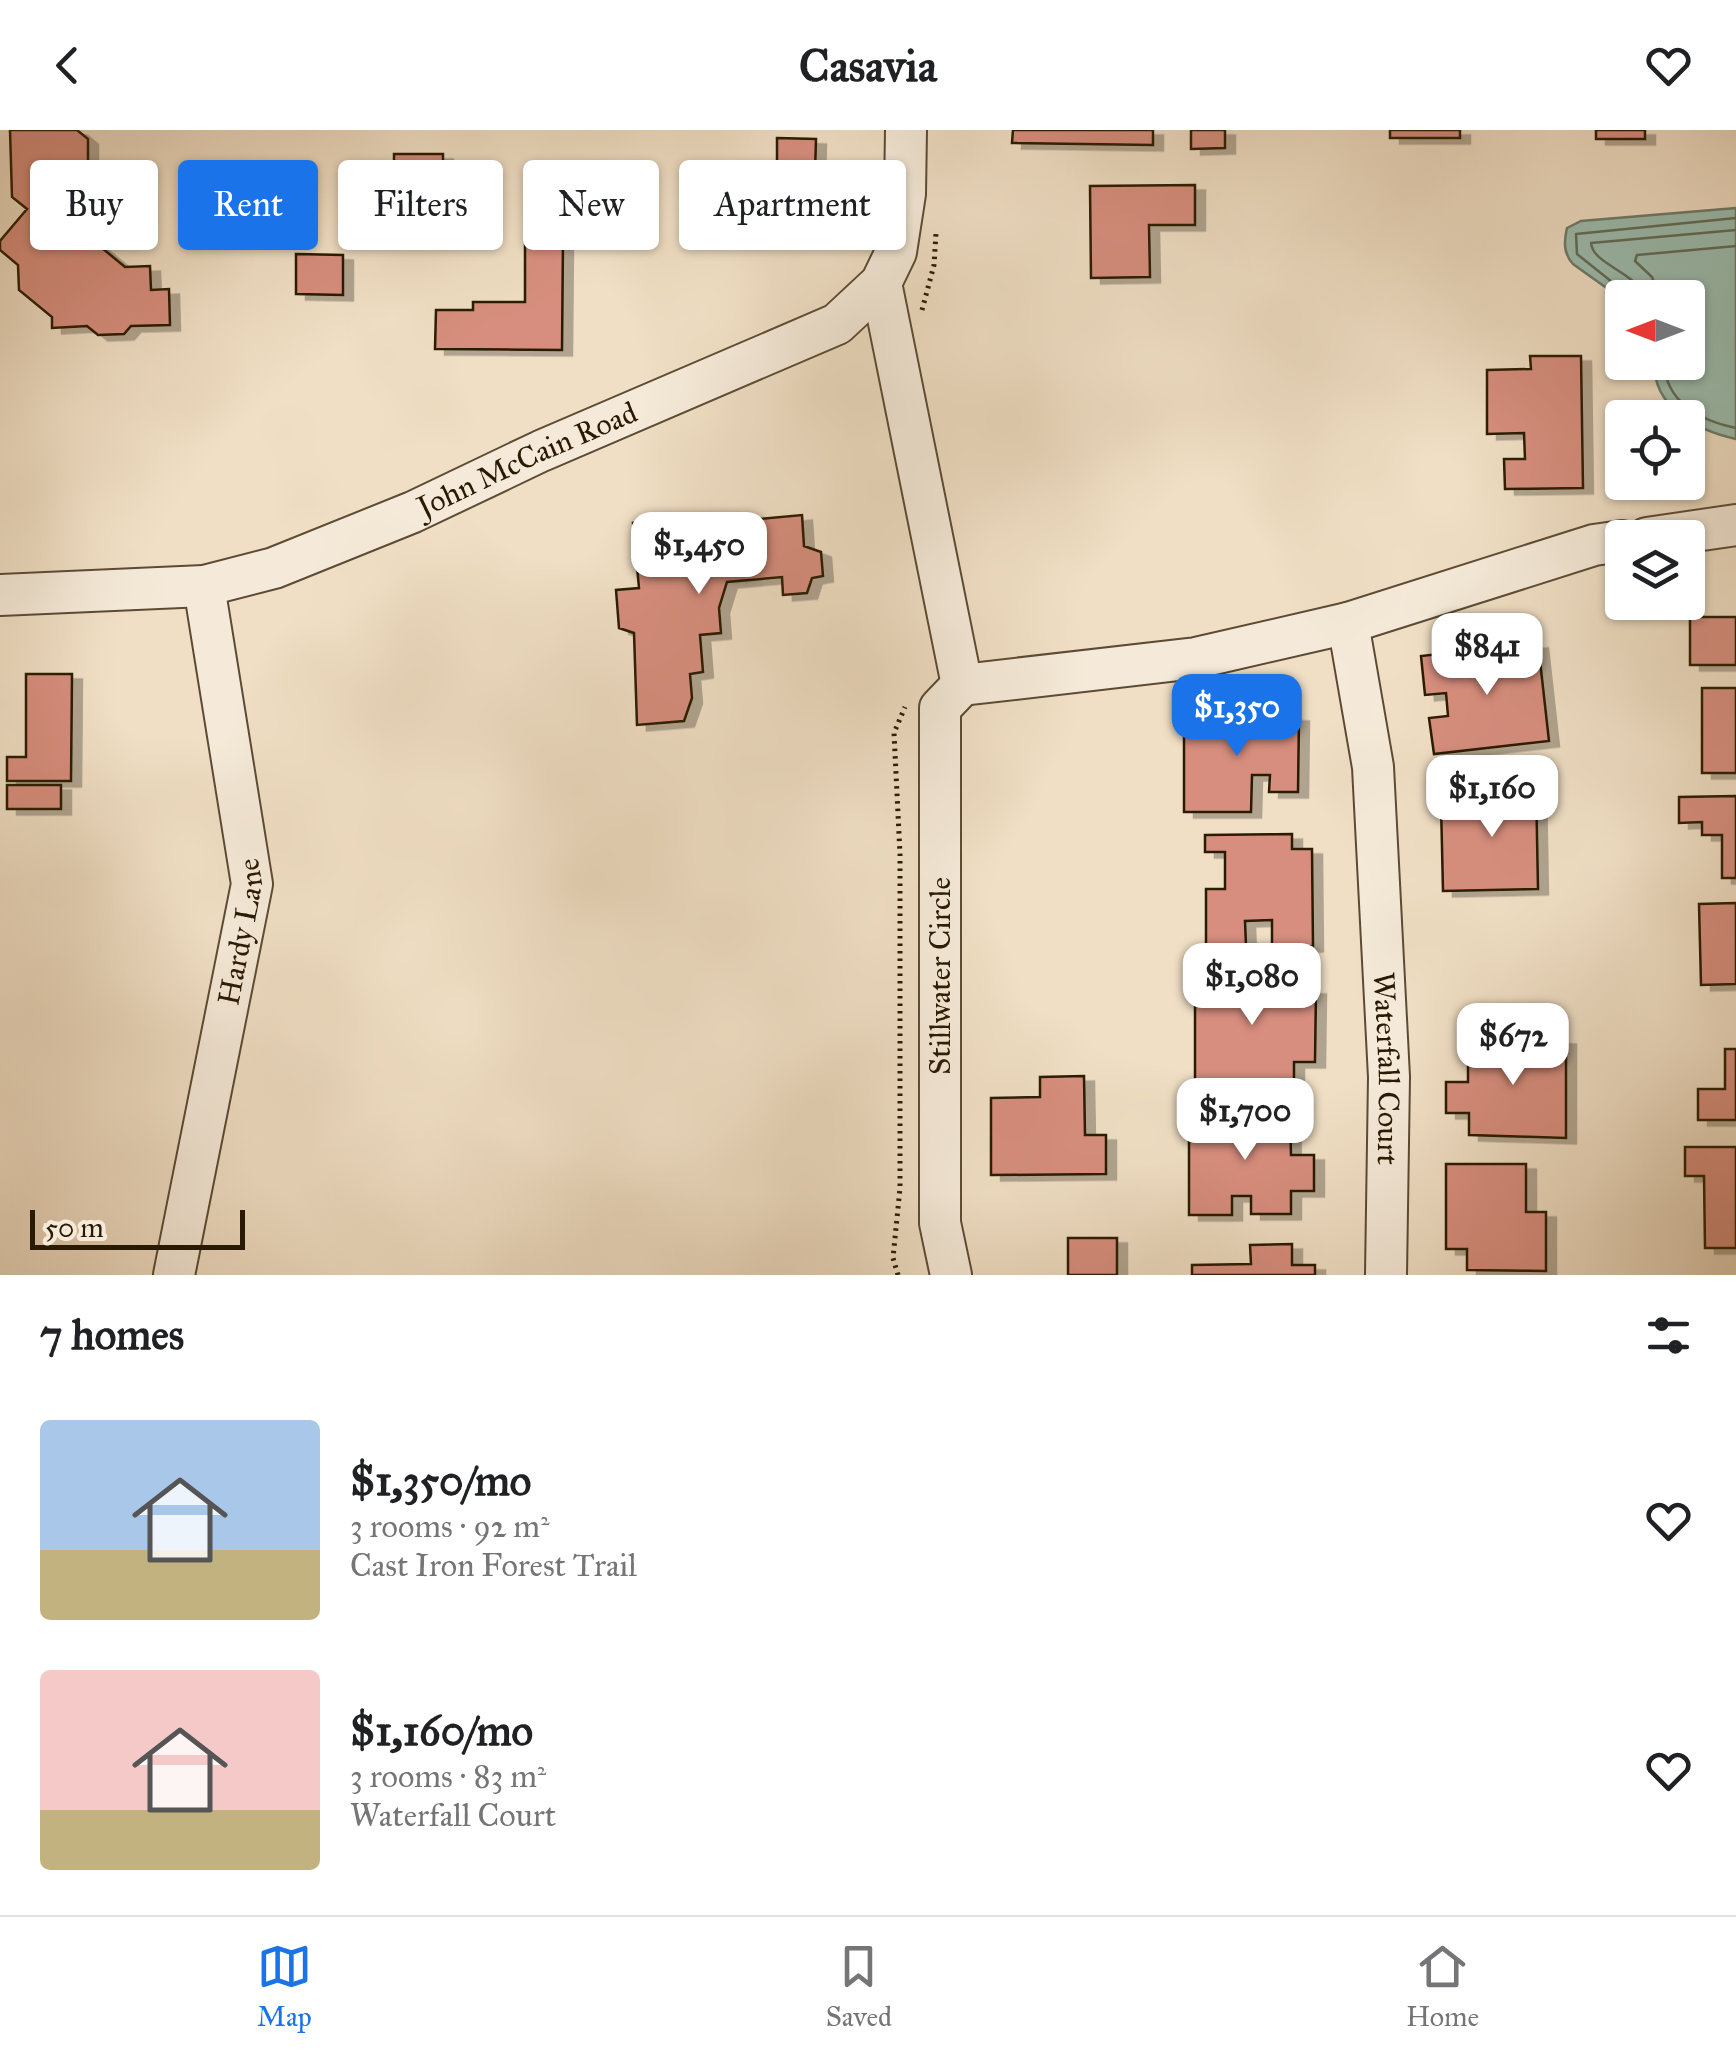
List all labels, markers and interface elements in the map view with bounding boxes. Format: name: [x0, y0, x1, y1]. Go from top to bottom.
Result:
icon: back: [40, 38, 95, 93]
text: Casavia: [799, 38, 937, 93]
icon: heart: [1641, 38, 1696, 93]
chip: Buy: [30, 160, 158, 250]
chip: Rent: [178, 160, 318, 250]
chip: Filters: [338, 160, 503, 250]
chip: New: [523, 160, 659, 250]
chip: Apartment: [679, 160, 906, 250]
north arrow: [1605, 280, 1705, 380]
map controls: [1605, 280, 1705, 620]
street label: John McCain Road: [409, 394, 642, 527]
button: locate: [1605, 400, 1705, 500]
pin: $1,450: [618, 512, 780, 597]
button: layers: [1605, 520, 1705, 620]
text: $1,450: [653, 525, 745, 564]
pin: $841: [1428, 613, 1546, 698]
text: $841: [1454, 626, 1520, 665]
pin: $1,350: [1156, 674, 1318, 759]
text: $1,350: [1194, 687, 1280, 726]
pin: $1,160: [1411, 755, 1573, 840]
text: $1,160: [1448, 768, 1536, 807]
street label: Hardy Lane: [210, 856, 270, 1008]
street label: Stillwater Circle: [922, 877, 958, 1075]
pin: $1,080: [1171, 943, 1333, 1028]
text: $1,080: [1205, 956, 1299, 995]
street label: Waterfall Court: [1366, 971, 1407, 1166]
pin: $672: [1454, 1003, 1572, 1088]
text: $672: [1479, 1016, 1547, 1055]
pin: $1,700: [1164, 1078, 1326, 1163]
text: $1,700: [1199, 1091, 1291, 1130]
scale bar: [30, 1205, 245, 1250]
text: 50 m: [45, 1210, 104, 1245]
icon: filters: [1641, 1308, 1696, 1363]
text: 7 homes: [40, 1309, 184, 1361]
text: $1,350/mo: [350, 1455, 531, 1507]
icon: home: [120, 1460, 240, 1580]
icon: heart: [1641, 1493, 1696, 1548]
text: 3 rooms · 92 m²: [350, 1507, 550, 1546]
text: Cast Iron Forest Trail: [350, 1546, 637, 1585]
text: $1,160/mo: [350, 1705, 533, 1757]
icon: home: [120, 1710, 240, 1830]
icon: heart: [1641, 1743, 1696, 1798]
text: 3 rooms · 83 m²: [350, 1757, 546, 1796]
text: Waterfall Court: [350, 1796, 556, 1835]
tab: Map: [257, 1939, 312, 2034]
tab: Saved: [826, 1939, 892, 2034]
tab: Home: [1406, 1939, 1479, 2034]

